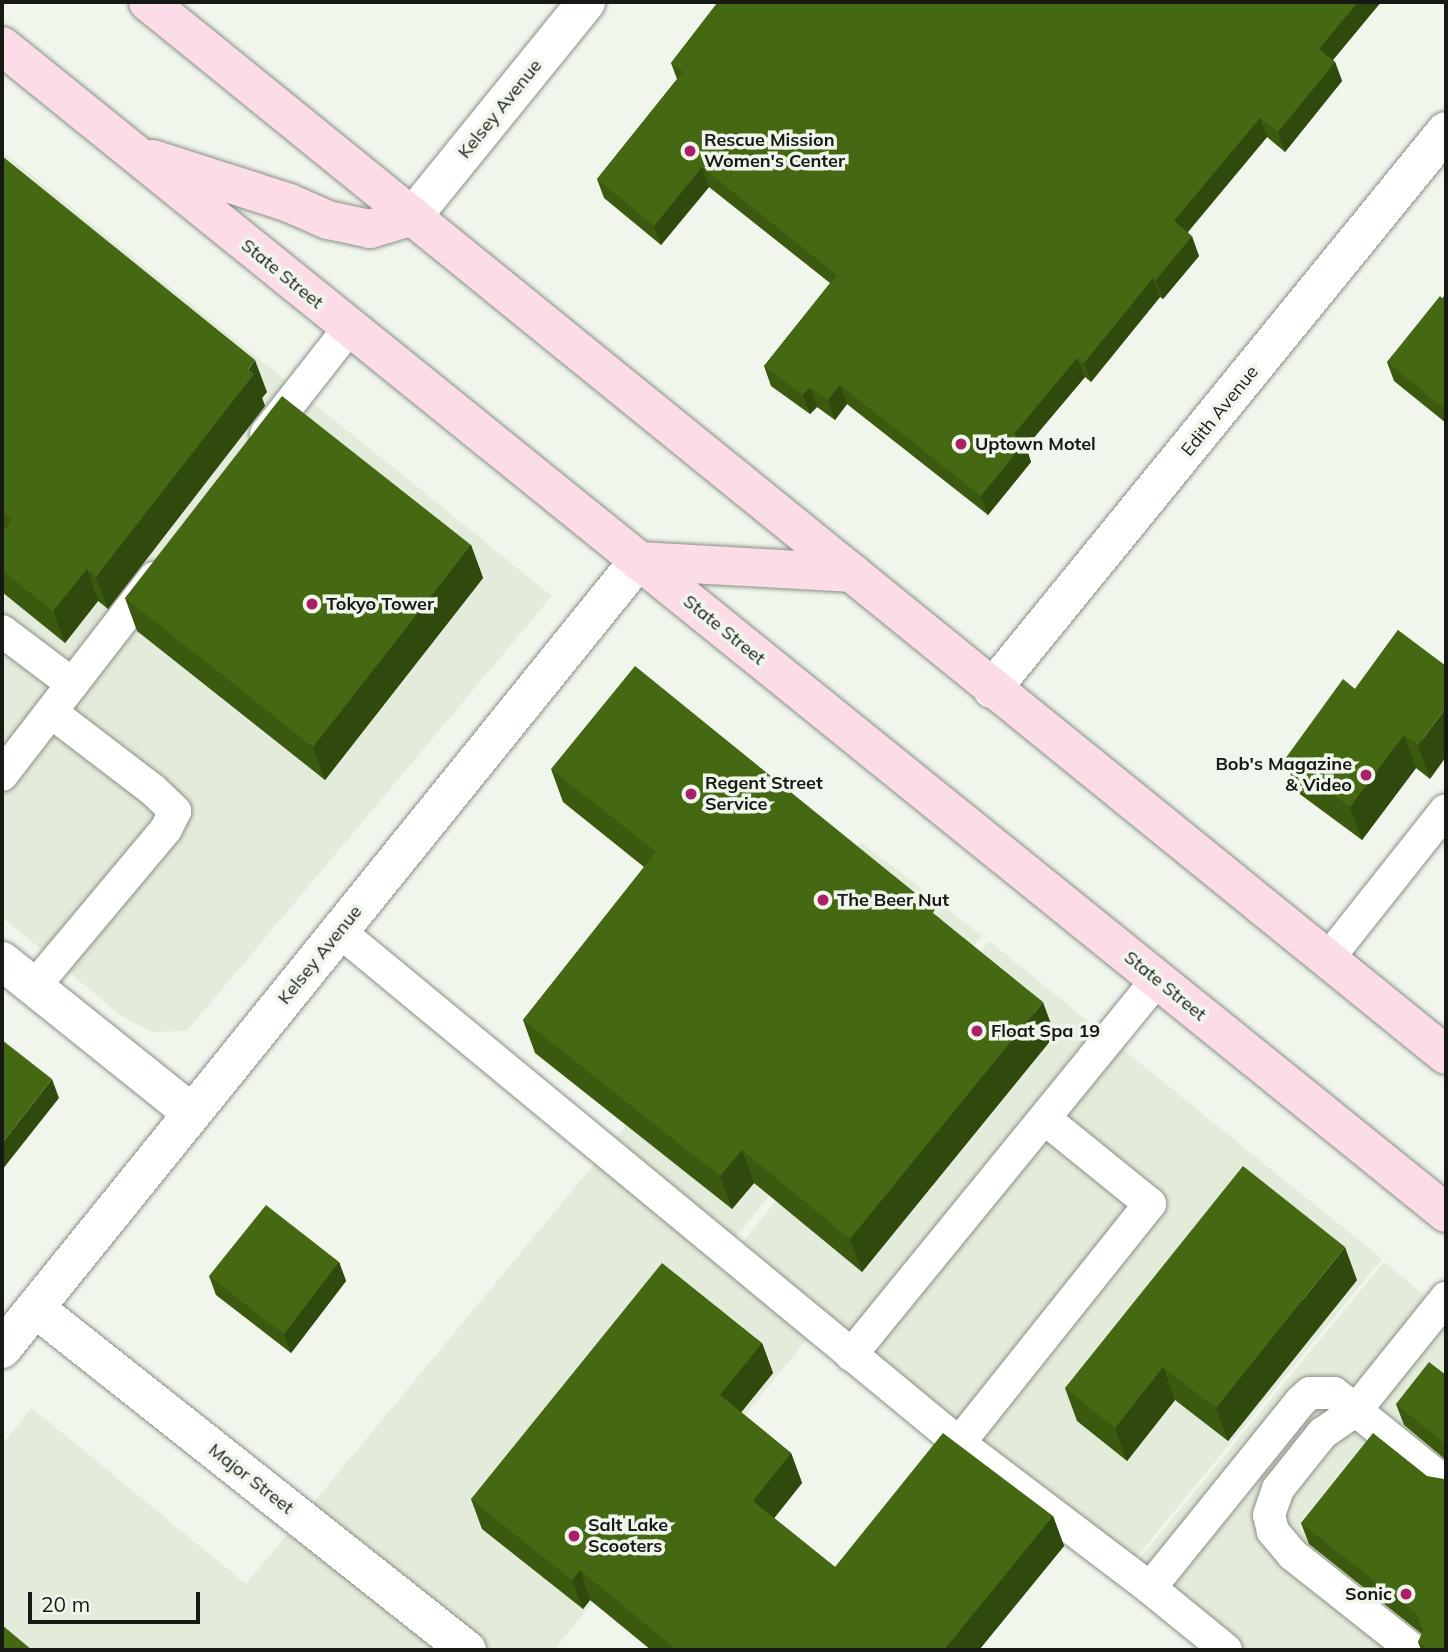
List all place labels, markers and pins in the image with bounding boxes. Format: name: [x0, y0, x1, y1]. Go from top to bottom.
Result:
place label: Rescue Mission Women's Center: [704, 130, 845, 172]
marker: Rescue Mission Women's Center: [682, 143, 698, 159]
place label: Uptown Motel: [975, 433, 1096, 455]
marker: Uptown Motel: [953, 436, 969, 452]
place label: Tokyo Tower: [326, 593, 434, 615]
marker: Tokyo Tower: [304, 596, 320, 612]
place label: Bob's Magazine & Video: [1215, 754, 1352, 796]
marker: Bob's Magazine & Video: [1358, 767, 1374, 783]
place label: Regent Street Service: [705, 773, 823, 816]
marker: Regent Street Service: [683, 786, 699, 802]
place label: The Beer Nut: [837, 889, 949, 911]
marker: The Beer Nut: [815, 892, 831, 908]
place label: Float Spa 19: [991, 1020, 1100, 1042]
marker: Float Spa 19: [969, 1023, 985, 1039]
place label: Salt Lake Scooters: [588, 1515, 668, 1558]
marker: Salt Lake Scooters: [566, 1528, 582, 1544]
place label: Sonic: [1345, 1583, 1392, 1605]
marker: Sonic: [1398, 1586, 1414, 1602]

